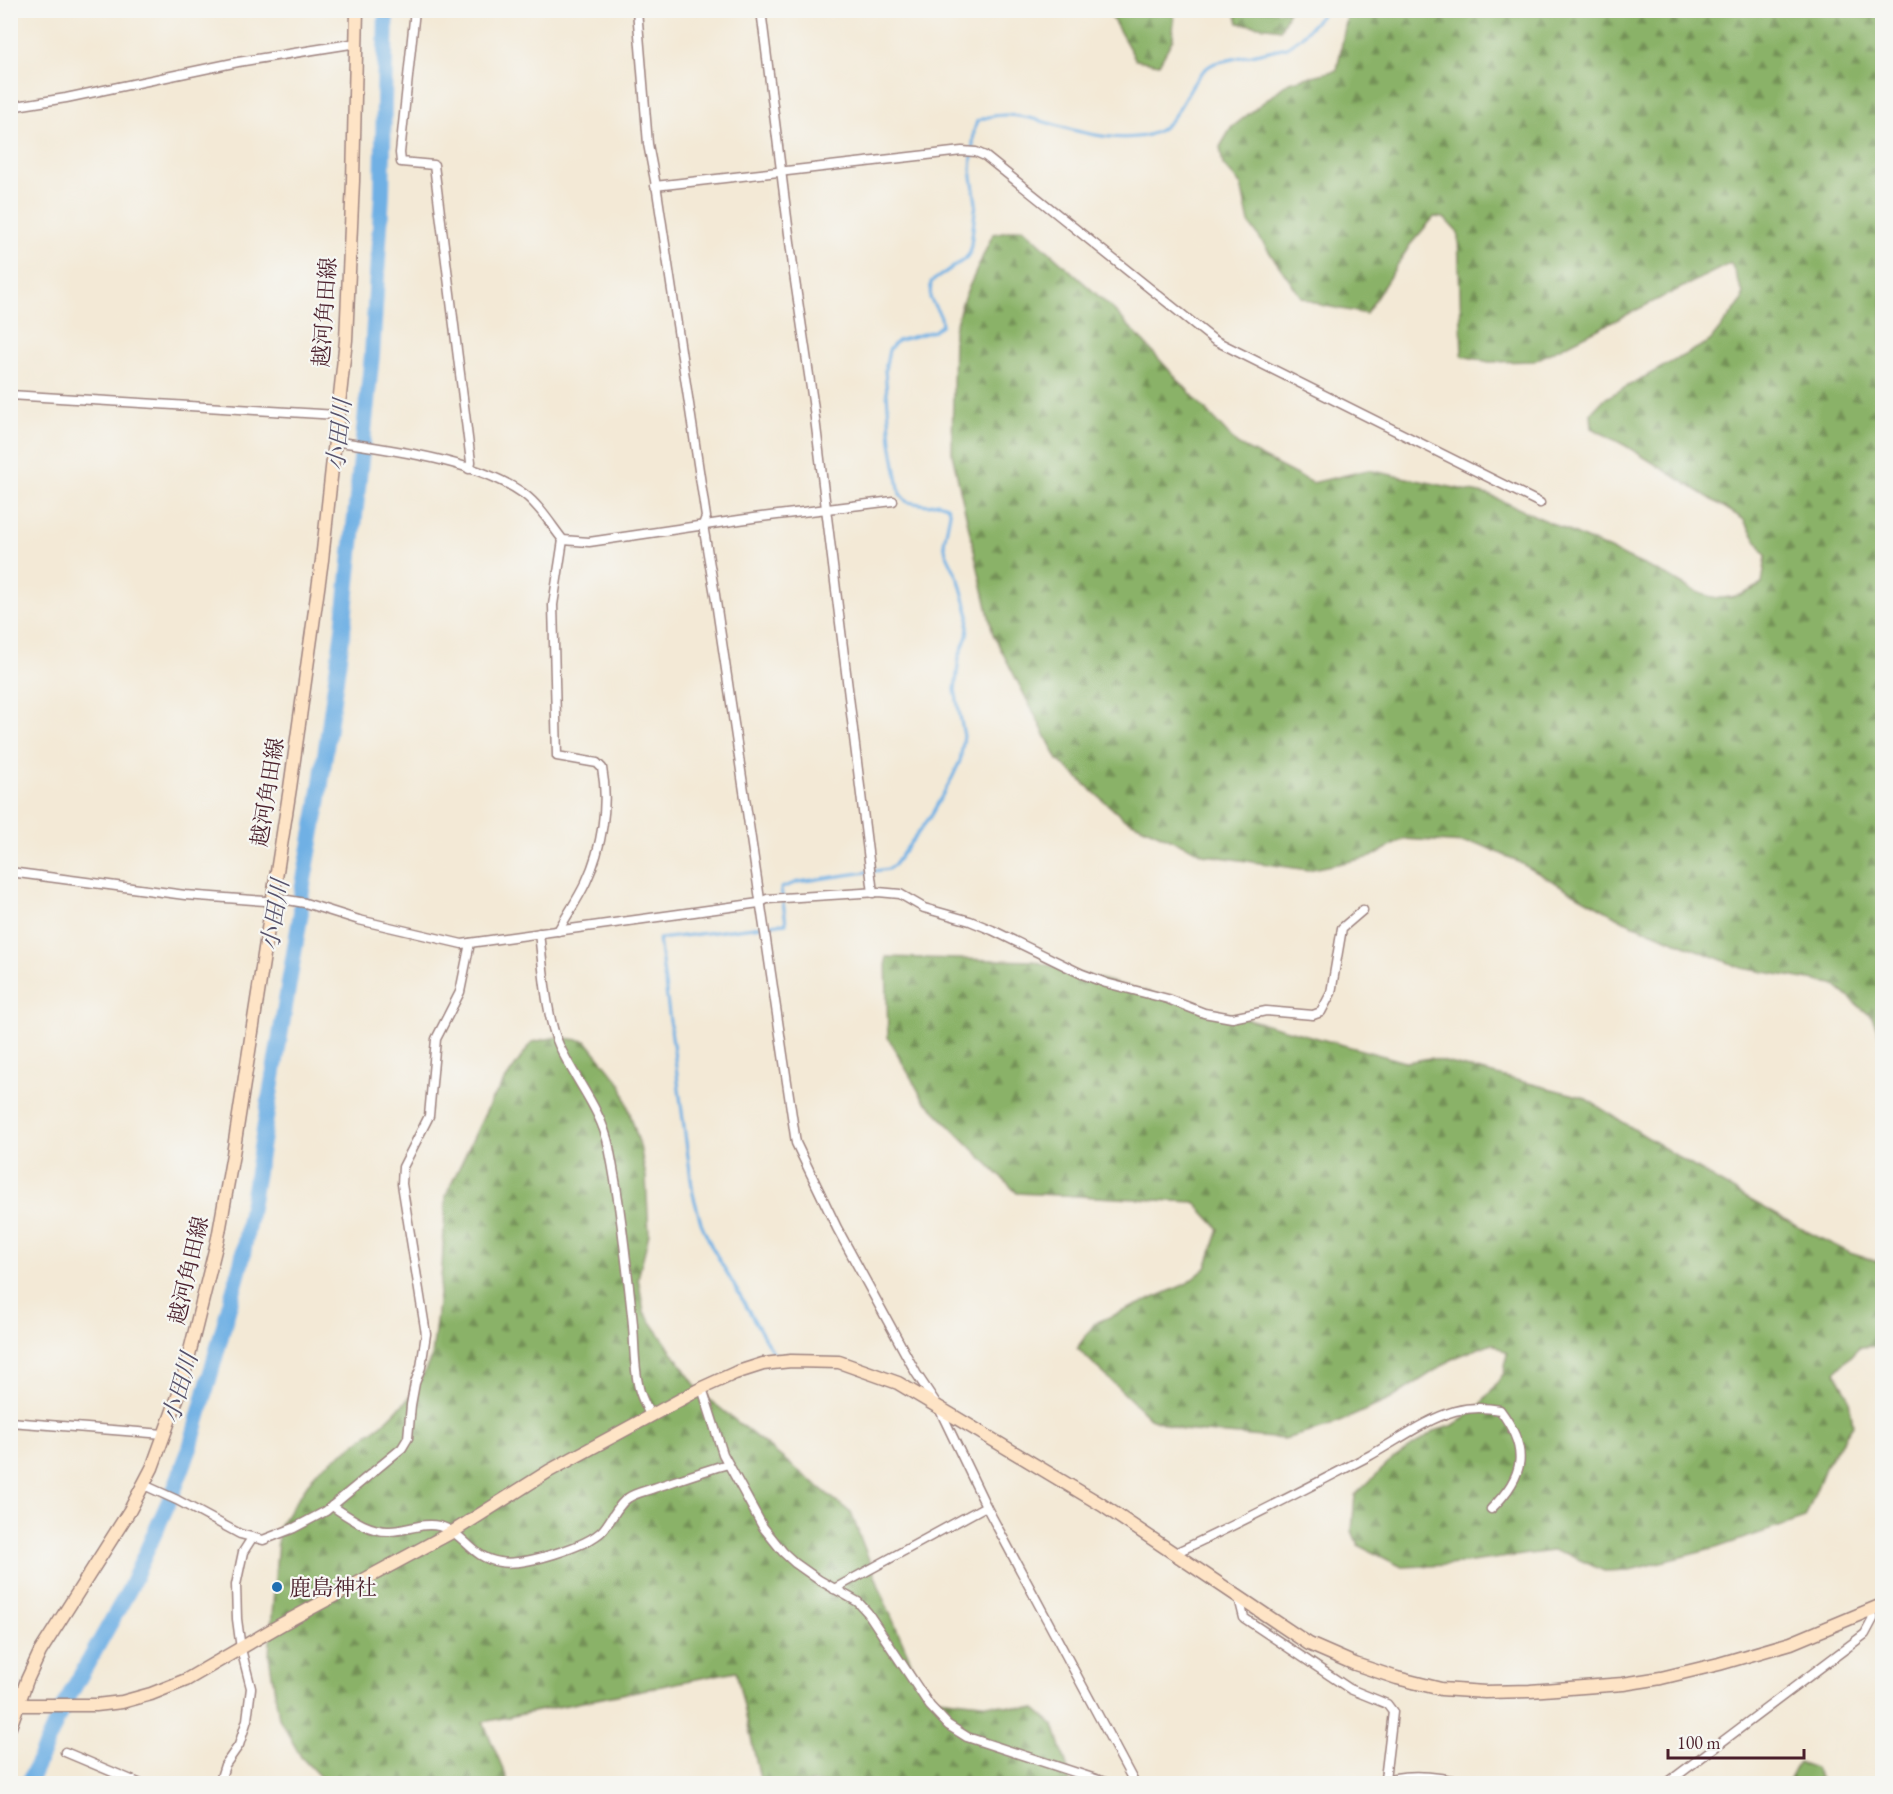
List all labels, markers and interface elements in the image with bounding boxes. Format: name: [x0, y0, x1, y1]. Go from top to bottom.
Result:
street label: 越河角田線: [306, 256, 343, 368]
water label: 小田川: [319, 395, 358, 472]
street label: 越河角田線: [245, 735, 290, 849]
water label: 小田川: [254, 874, 296, 953]
street label: 越河角田線: [162, 1213, 215, 1327]
water label: 小田川: [155, 1346, 205, 1427]
place label: 鹿島神社: [289, 1573, 377, 1602]
marker: 鹿島神社: [270, 1580, 284, 1594]
scale bar: [1668, 1722, 1804, 1760]
text: 100 m: [1677, 1731, 1721, 1754]

